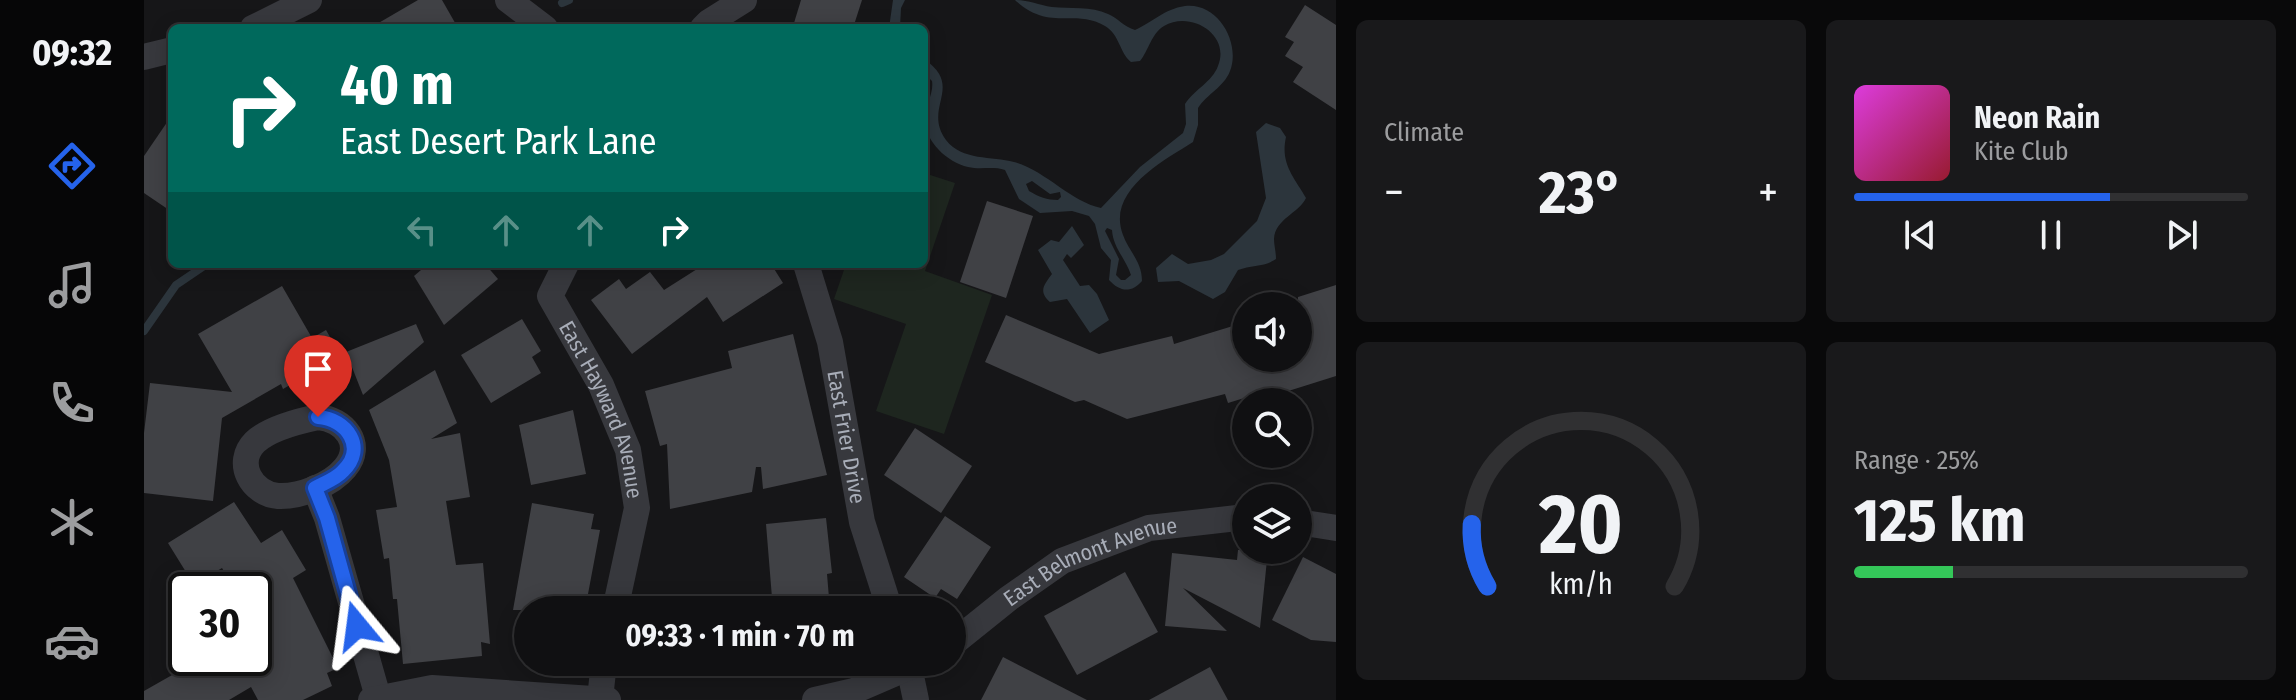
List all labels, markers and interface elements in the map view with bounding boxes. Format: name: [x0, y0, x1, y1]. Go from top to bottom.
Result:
text: 09:32: [32, 31, 112, 75]
text: 40 m: [340, 52, 454, 119]
icon: right: [208, 56, 312, 160]
text: Neon Rain: [1974, 100, 2100, 136]
text: Climate: [1384, 117, 1464, 148]
text: East Desert Park Lane: [340, 120, 657, 164]
text: Kite Club: [1974, 136, 2069, 167]
icon: directions: [44, 138, 100, 194]
text: 23°: [1539, 157, 1623, 229]
text: −: [1384, 166, 1404, 219]
text: +: [1758, 166, 1778, 219]
icon: left: [400, 208, 444, 252]
icon: ahead: [484, 208, 528, 252]
icon: ahead: [568, 208, 612, 252]
icon: right: [652, 208, 696, 252]
icon: previous: [1898, 213, 1942, 257]
icon: pause: [2029, 213, 2073, 257]
icon: next: [2160, 213, 2204, 257]
icon: music: [44, 257, 100, 313]
map controls: [1232, 292, 1312, 564]
button: sound: [1232, 292, 1312, 372]
street label: East Hayward Avenue: [554, 316, 649, 500]
pin: [284, 335, 352, 417]
icon: arrive: [296, 347, 340, 391]
street label: East Frier Drive: [822, 368, 872, 506]
icon: phone: [44, 375, 100, 431]
button: search: [1232, 388, 1312, 468]
text: Range · 25%: [1854, 445, 1979, 476]
text: 20: [1538, 475, 1623, 575]
button: layers: [1232, 484, 1312, 564]
text: 125 km: [1854, 485, 2025, 557]
icon: climate: [44, 494, 100, 550]
street label: East Belmont Avenue: [998, 511, 1178, 612]
text: km/h: [1549, 567, 1613, 602]
speed limit sign: 30: [168, 572, 272, 676]
position arrow: [315, 584, 399, 668]
icon: car: [44, 613, 100, 669]
text: 09:33 · 1 min · 70 m: [625, 618, 855, 654]

